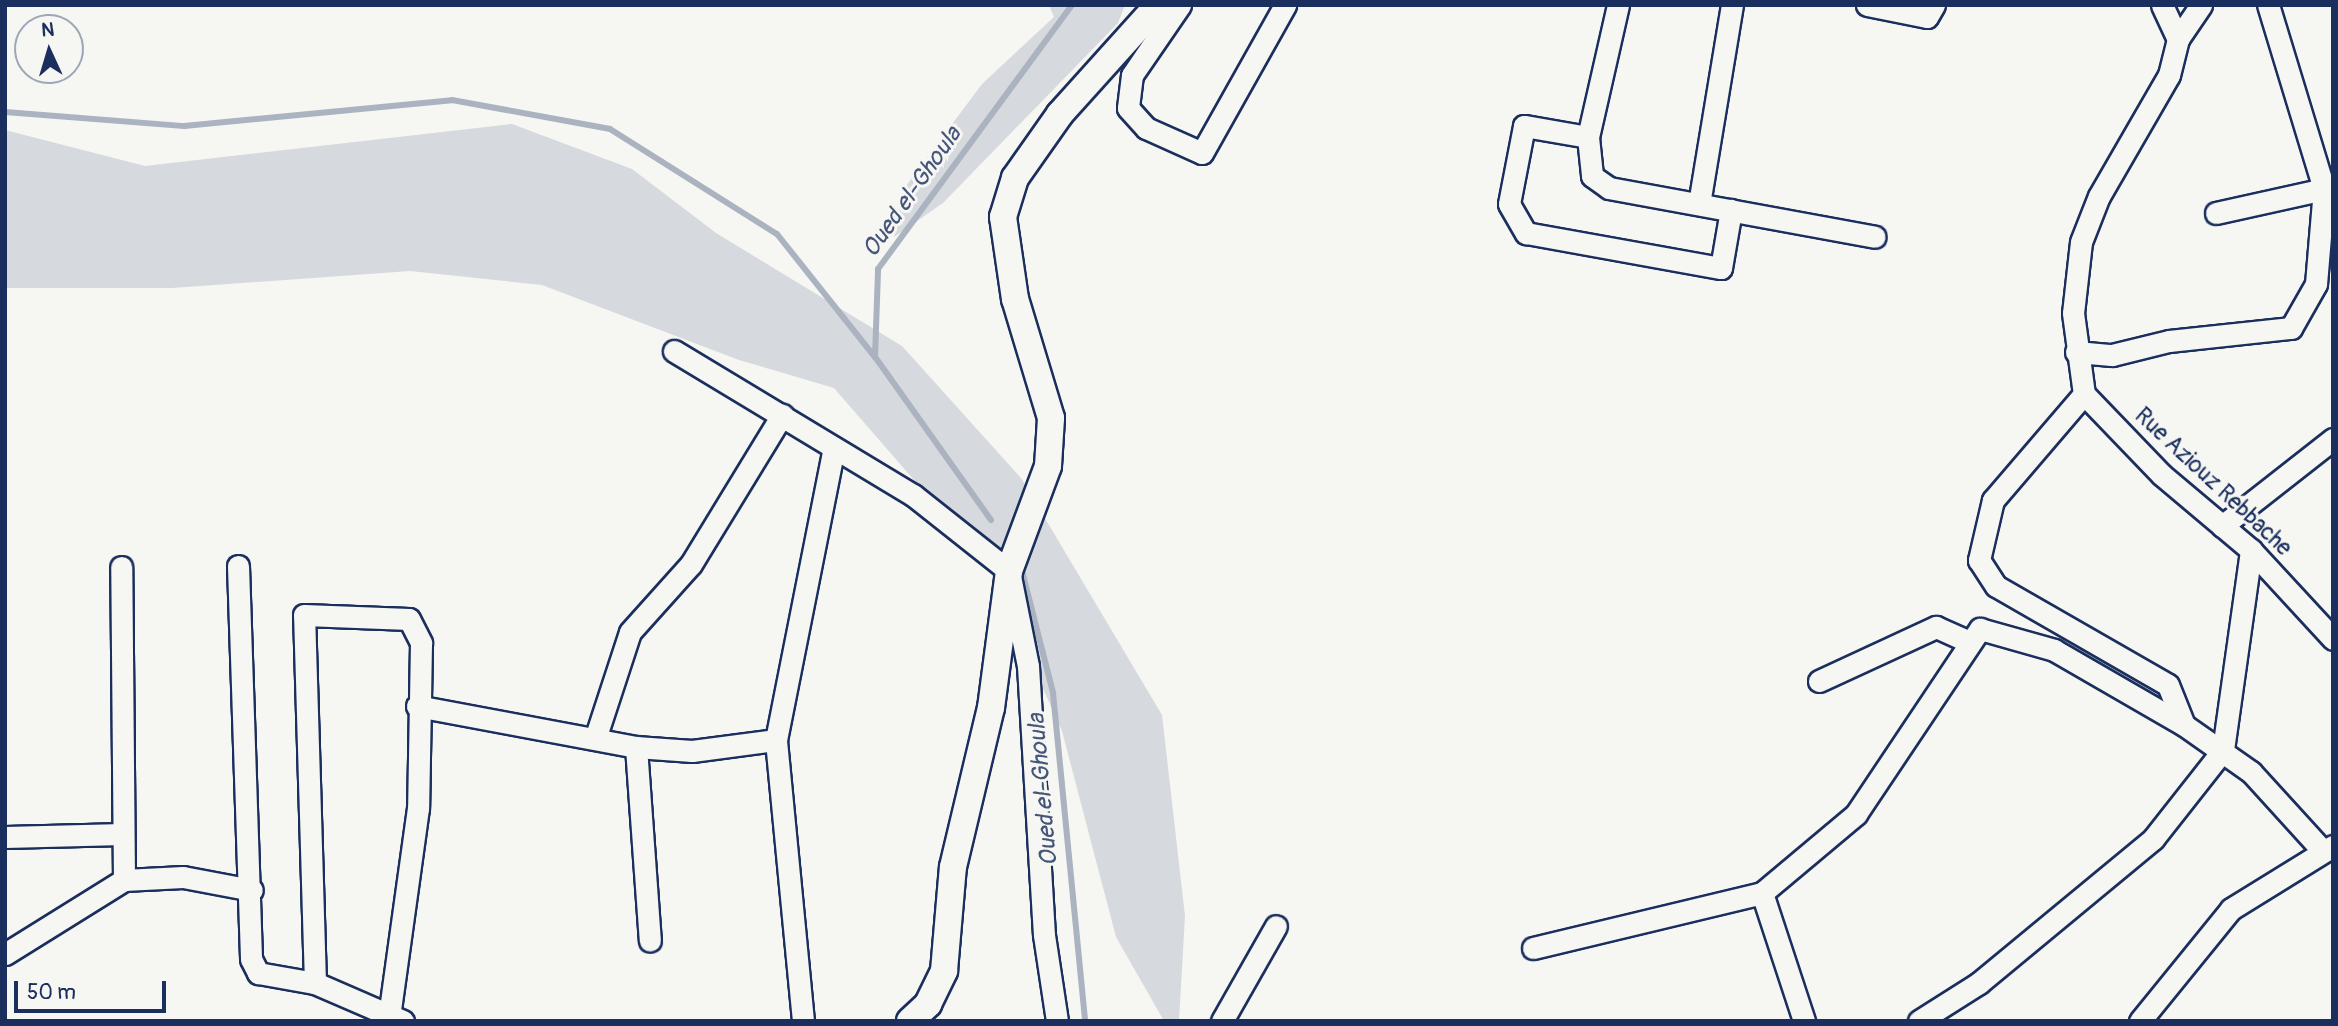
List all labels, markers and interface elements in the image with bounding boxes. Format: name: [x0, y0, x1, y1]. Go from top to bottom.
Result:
north arrow: [14, 14, 84, 84]
text: N: [40, 18, 55, 42]
water label: Oued el-Ghoula: [856, 121, 968, 263]
street label: Rue Aziouz Rebbache: [2129, 402, 2297, 562]
water label: Oued el-Ghoula: [1022, 713, 1064, 867]
scale bar: [18, 967, 170, 1011]
text: 50 m: [27, 979, 76, 1006]

